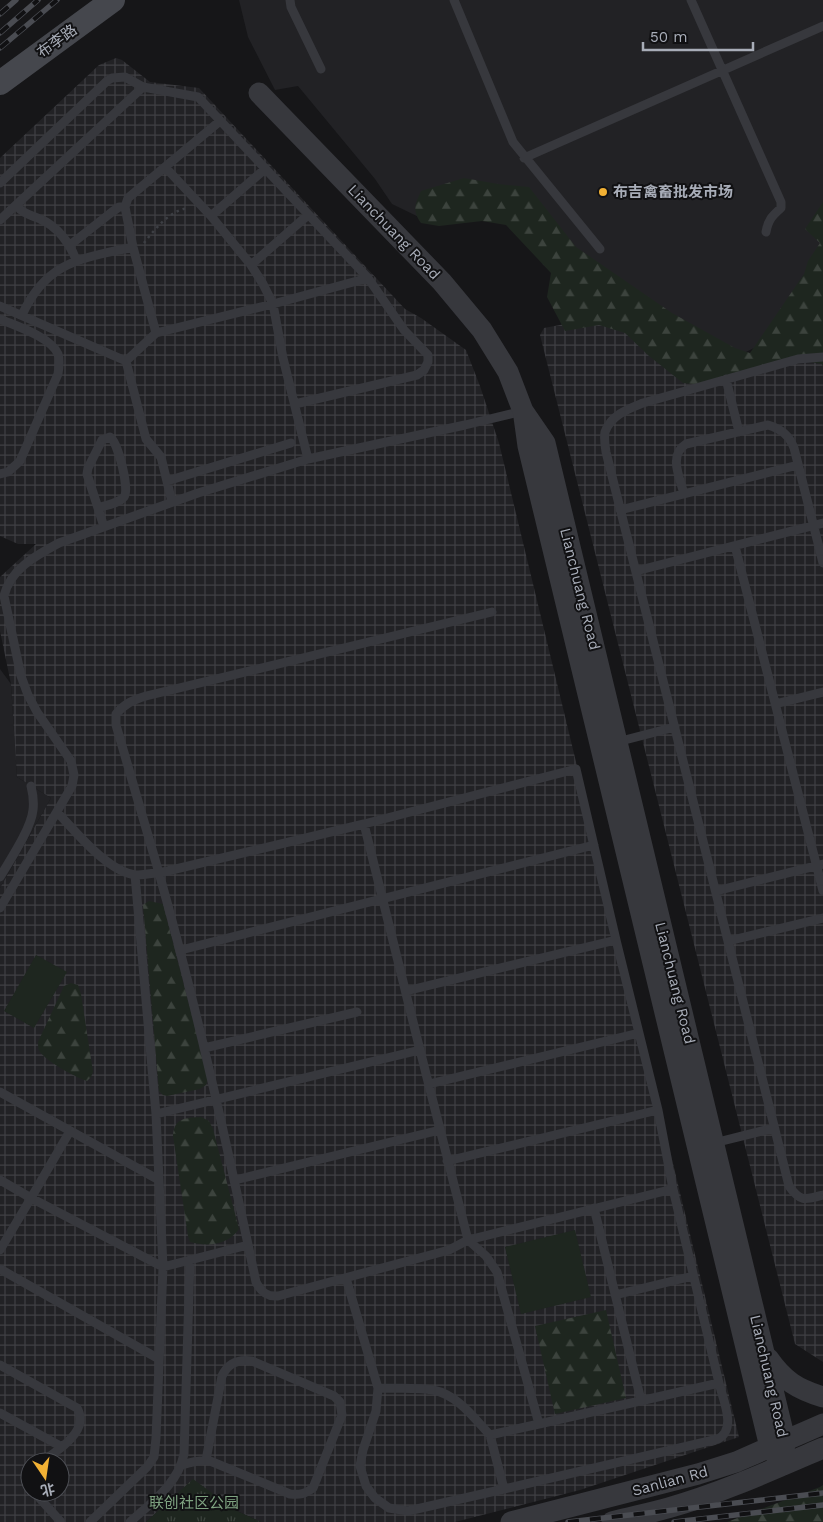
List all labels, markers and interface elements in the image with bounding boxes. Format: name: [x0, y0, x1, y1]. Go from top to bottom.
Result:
street label: 布李路: [34, 20, 80, 62]
scale bar: [643, 20, 753, 52]
text: 50 m: [650, 28, 687, 46]
street label: Lianchuang Road: [344, 181, 444, 283]
place label: 布吉禽畜批发市场: [613, 183, 733, 201]
marker: 布吉禽畜批发市场: [597, 186, 609, 198]
street label: Lianchuang Road: [556, 526, 604, 652]
street label: Lianchuang Road: [651, 920, 699, 1046]
street label: Lianchuang Road: [746, 1313, 792, 1439]
north arrow: [20, 1452, 70, 1502]
street label: Sanlian Rd: [630, 1462, 710, 1500]
text: 北: [39, 1480, 57, 1499]
park label: 联创社区公园: [149, 1494, 239, 1512]

